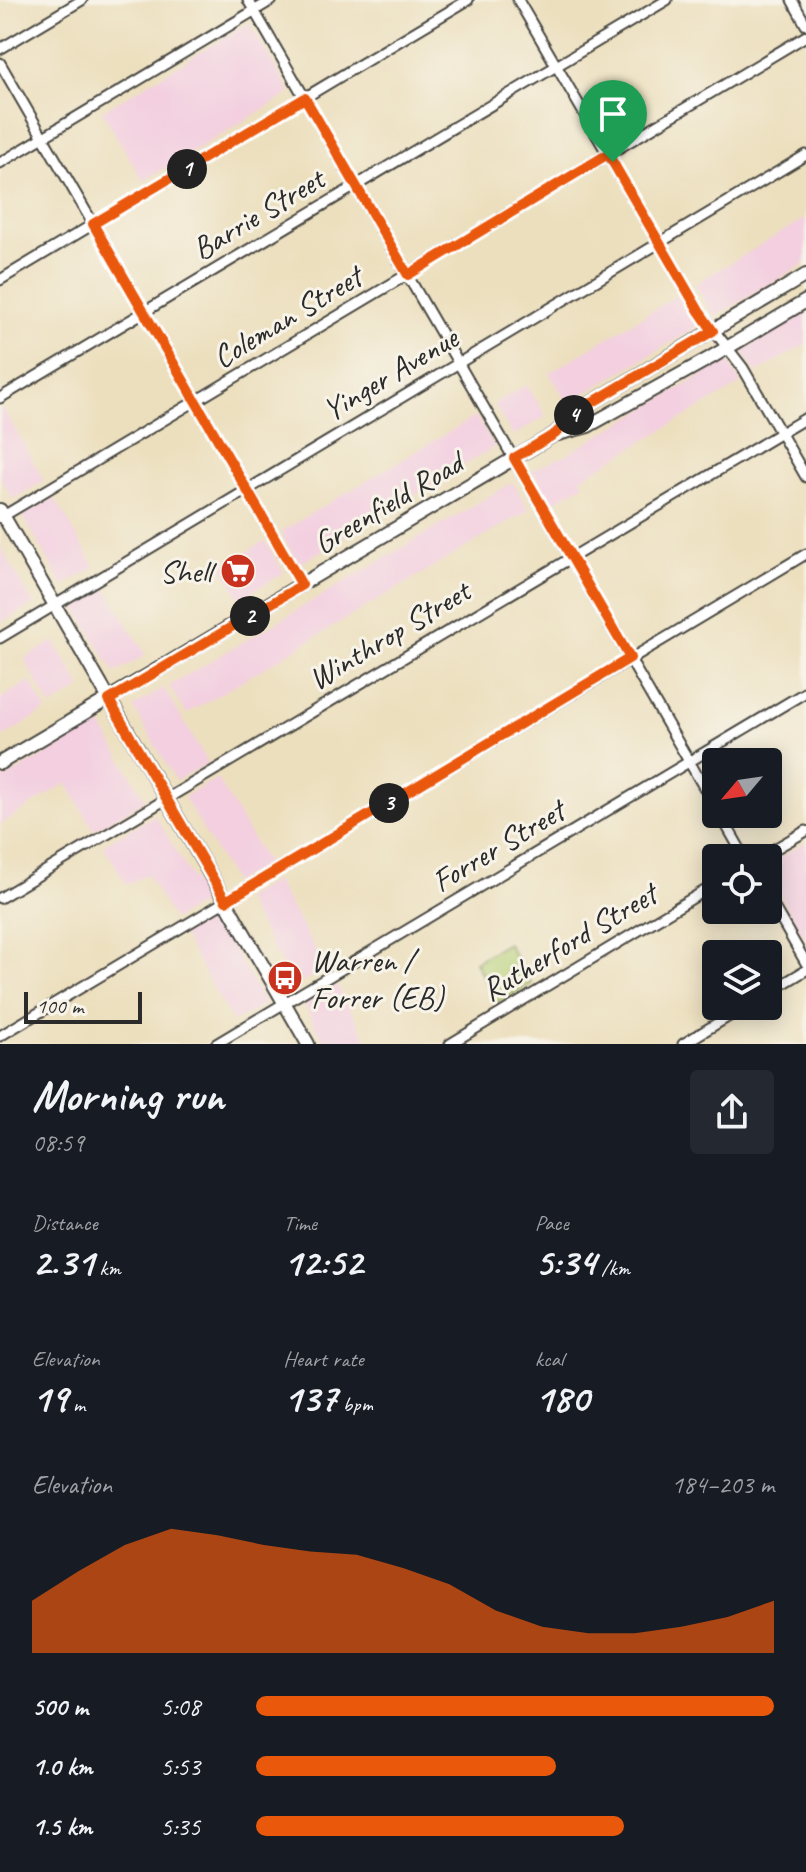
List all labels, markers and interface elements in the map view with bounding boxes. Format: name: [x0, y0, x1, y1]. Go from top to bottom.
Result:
pin: [579, 80, 647, 162]
icon: arrive: [591, 92, 635, 136]
pin: 1: [167, 149, 207, 189]
text: 1: [182, 155, 192, 183]
street label: Barrie Street: [185, 157, 334, 269]
street label: Coleman Street: [205, 254, 373, 378]
street label: Yinger Avenue: [315, 316, 468, 430]
pin: 4: [554, 395, 594, 435]
text: 4: [569, 401, 579, 429]
street label: Greenfield Road: [306, 440, 475, 564]
place label: Shell: [160, 551, 218, 592]
supermarket icon: Shell: [219, 552, 257, 590]
street label: Winthrop Street: [301, 569, 480, 699]
pin: 2: [230, 596, 270, 636]
text: 2: [245, 602, 255, 630]
north arrow: [702, 748, 782, 828]
map controls: [702, 748, 782, 1020]
pin: 3: [369, 783, 409, 823]
street label: Forrer Street: [424, 788, 576, 902]
text: 3: [384, 789, 394, 817]
button: locate: [702, 844, 782, 924]
street label: Rutherford Street: [474, 871, 668, 1010]
place label: Warren / Forrer (EB): [311, 940, 445, 1018]
button: layers: [702, 940, 782, 1020]
bus stop icon: Warren / Forrer (EB): [266, 959, 304, 997]
scale bar: [24, 988, 142, 1024]
text: 100 m: [36, 992, 83, 1020]
text: Morning run: [32, 1068, 224, 1123]
button: share: [690, 1070, 774, 1154]
text: 08:59: [32, 1126, 84, 1159]
text: Distance: [32, 1209, 98, 1237]
text: Time: [283, 1209, 317, 1237]
text: Pace: [535, 1209, 569, 1237]
text: 2.31: [32, 1237, 94, 1287]
text: 12:52: [283, 1237, 363, 1287]
text: 5:34: [535, 1237, 596, 1287]
text: km: [94, 1254, 121, 1282]
text: /km: [596, 1254, 630, 1282]
text: Elevation: [32, 1345, 100, 1373]
text: Heart rate: [283, 1345, 364, 1373]
text: kcal: [535, 1345, 564, 1373]
text: 19: [32, 1373, 68, 1423]
text: 137: [283, 1373, 337, 1423]
text: 180: [535, 1373, 589, 1423]
text: m: [68, 1390, 85, 1418]
text: bpm: [337, 1390, 373, 1418]
text: Elevation: [32, 1468, 112, 1501]
text: 184–203 m: [671, 1468, 774, 1501]
text: 500 m: [32, 1690, 88, 1723]
text: 5:08: [160, 1690, 200, 1723]
text: 1.0 km: [32, 1750, 92, 1783]
text: 5:53: [160, 1750, 200, 1783]
text: 1.5 km: [32, 1810, 92, 1843]
text: 5:35: [160, 1810, 200, 1843]

